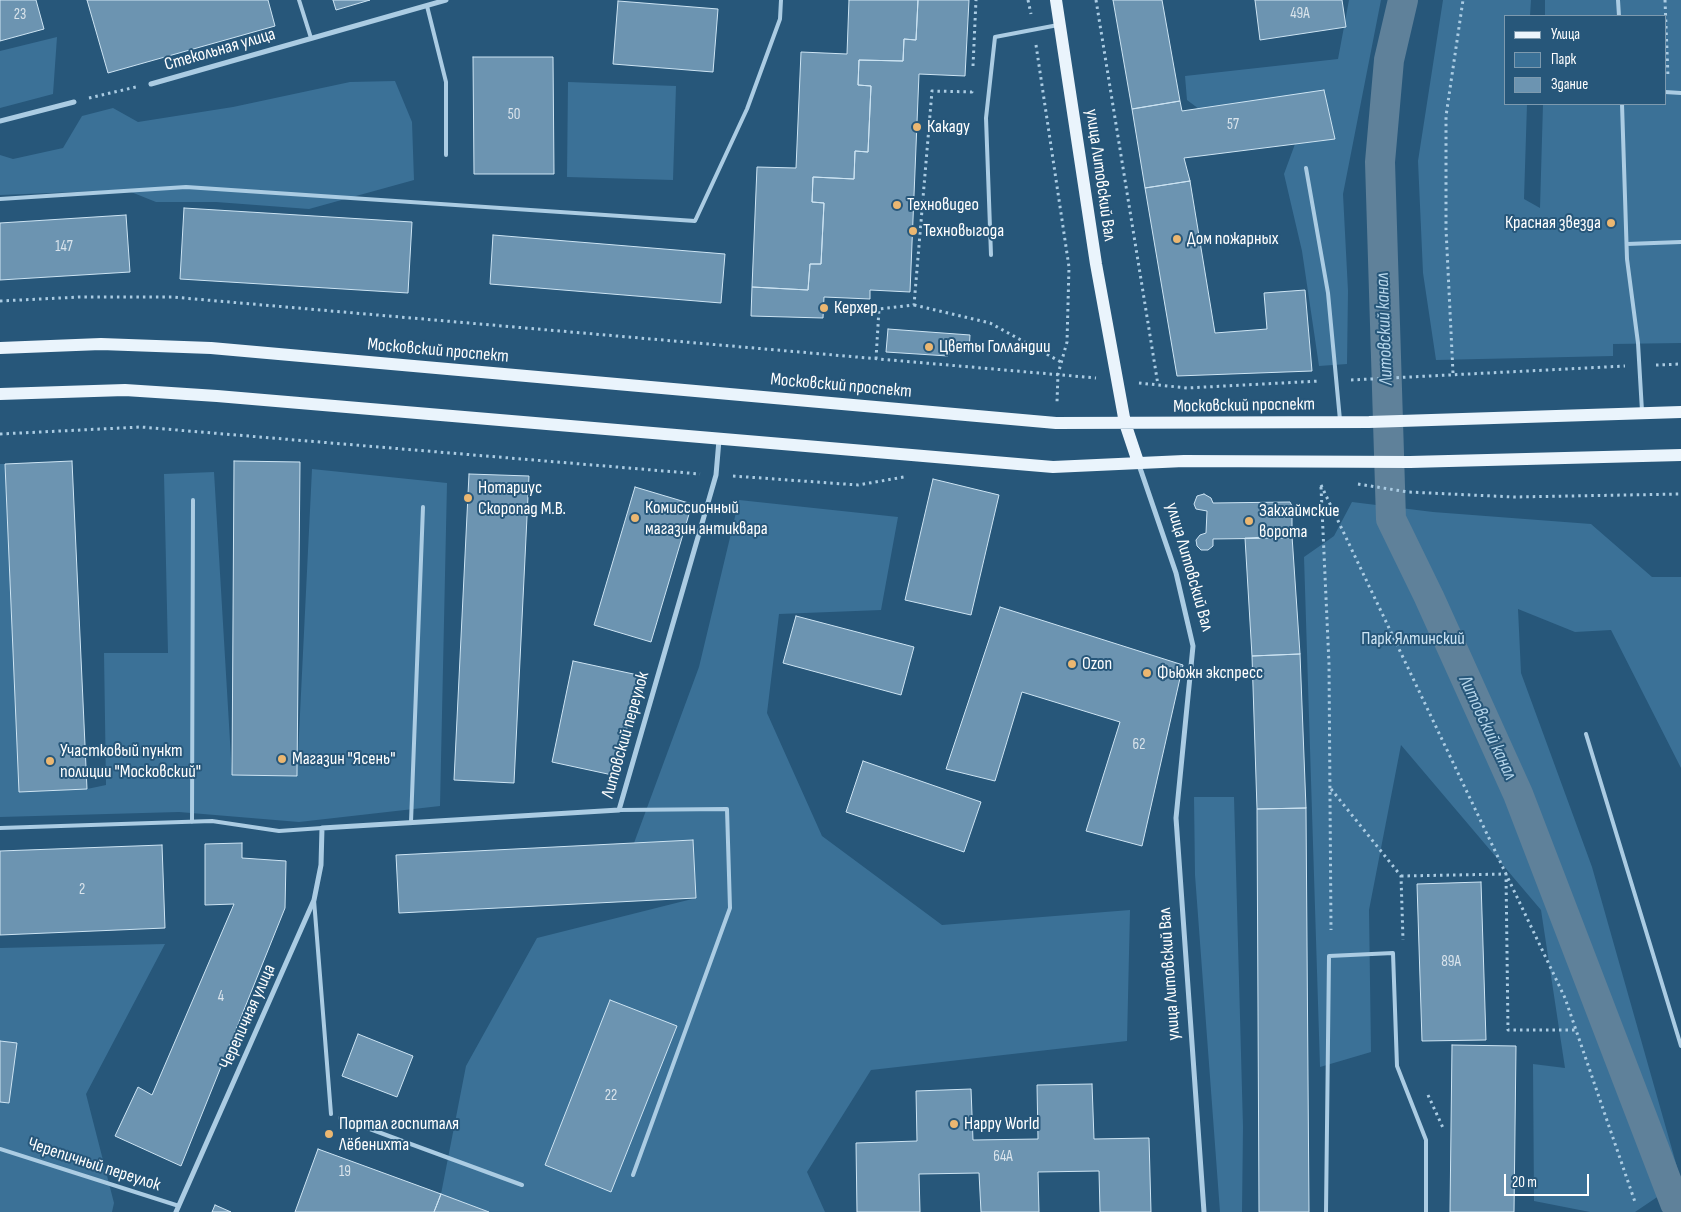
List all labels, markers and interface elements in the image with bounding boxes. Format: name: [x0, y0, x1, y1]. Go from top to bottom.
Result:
house number: 49А: [1290, 5, 1310, 23]
house number: 23: [14, 6, 26, 24]
legend: [1504, 15, 1666, 105]
street label: Стекольная улица: [162, 24, 278, 76]
text: Улица: [1551, 25, 1580, 44]
text: Парк: [1551, 50, 1576, 69]
text: Здание: [1551, 75, 1588, 94]
house number: 50: [508, 106, 520, 124]
street label: улица Литовский Вал: [1080, 108, 1120, 242]
place label: Какаду: [927, 116, 970, 138]
house number: 57: [1227, 116, 1239, 134]
marker: Какаду: [911, 121, 923, 133]
place label: Техновидео: [907, 194, 979, 216]
marker: Техновидео: [891, 199, 903, 211]
place label: Красная звезда: [1505, 212, 1601, 234]
marker: Красная звезда: [1605, 217, 1617, 229]
place label: Техновыгода: [923, 220, 1004, 242]
marker: Техновыгода: [907, 225, 919, 237]
place label: Дом пожарных: [1187, 228, 1279, 250]
marker: Дом пожарных: [1171, 233, 1183, 245]
house number: 147: [55, 238, 73, 256]
water label: Литовский канал: [1372, 272, 1398, 386]
place label: Керхер: [834, 297, 878, 319]
marker: Керхер: [818, 302, 830, 314]
street label: Московский проспект: [366, 334, 510, 368]
place label: Цветы Голландии: [939, 336, 1050, 358]
marker: Цветы Голландии: [923, 341, 935, 353]
street label: Московский проспект: [769, 369, 913, 403]
street label: Московский проспект: [1173, 394, 1315, 418]
place label: Нотариус Скоропад М.В.: [478, 477, 566, 520]
marker: Нотариус Скоропад М.В.: [462, 492, 474, 504]
place label: Комиссионный магазин антиквара: [645, 497, 768, 540]
street label: улица Литовский Вал: [1160, 500, 1218, 634]
place label: Закхаймские ворота: [1259, 500, 1339, 542]
marker: Комиссионный магазин антиквара: [629, 512, 641, 524]
marker: Закхаймские ворота: [1243, 515, 1255, 527]
park label: Парк Ялтинский: [1361, 628, 1465, 650]
place label: Ozon: [1082, 653, 1112, 675]
marker: Ozon: [1066, 658, 1078, 670]
place label: Фьюжн экспресс: [1157, 662, 1263, 684]
marker: Фьюжн экспресс: [1141, 667, 1153, 679]
street label: Литовский переулок: [598, 669, 654, 801]
water label: Литовский канал: [1453, 672, 1521, 784]
house number: 62: [1133, 736, 1145, 754]
place label: Участковый пункт полиции "Московский": [60, 740, 201, 782]
place label: Магазин "Ясень": [292, 748, 395, 770]
marker: Магазин "Ясень": [276, 753, 288, 765]
marker: Участковый пункт полиции "Московский": [44, 755, 56, 767]
house number: 2: [79, 881, 85, 899]
street label: улица Литовский Вал: [1155, 907, 1185, 1041]
house number: 89А: [1441, 953, 1461, 971]
street label: Черепичная улица: [215, 961, 281, 1073]
house number: 4: [218, 988, 224, 1006]
house number: 22: [605, 1087, 617, 1105]
place label: Портал госпиталя Лёбенихта: [339, 1113, 459, 1156]
place label: Happy World: [964, 1113, 1040, 1135]
marker: Happy World: [948, 1118, 960, 1130]
marker: Портал госпиталя Лёбенихта: [323, 1128, 335, 1140]
street label: Черепичный переулок: [25, 1133, 163, 1197]
house number: 64А: [993, 1148, 1013, 1166]
house number: 19: [339, 1163, 351, 1181]
scale bar: [1506, 1164, 1591, 1196]
text: 20 m: [1512, 1173, 1537, 1192]

